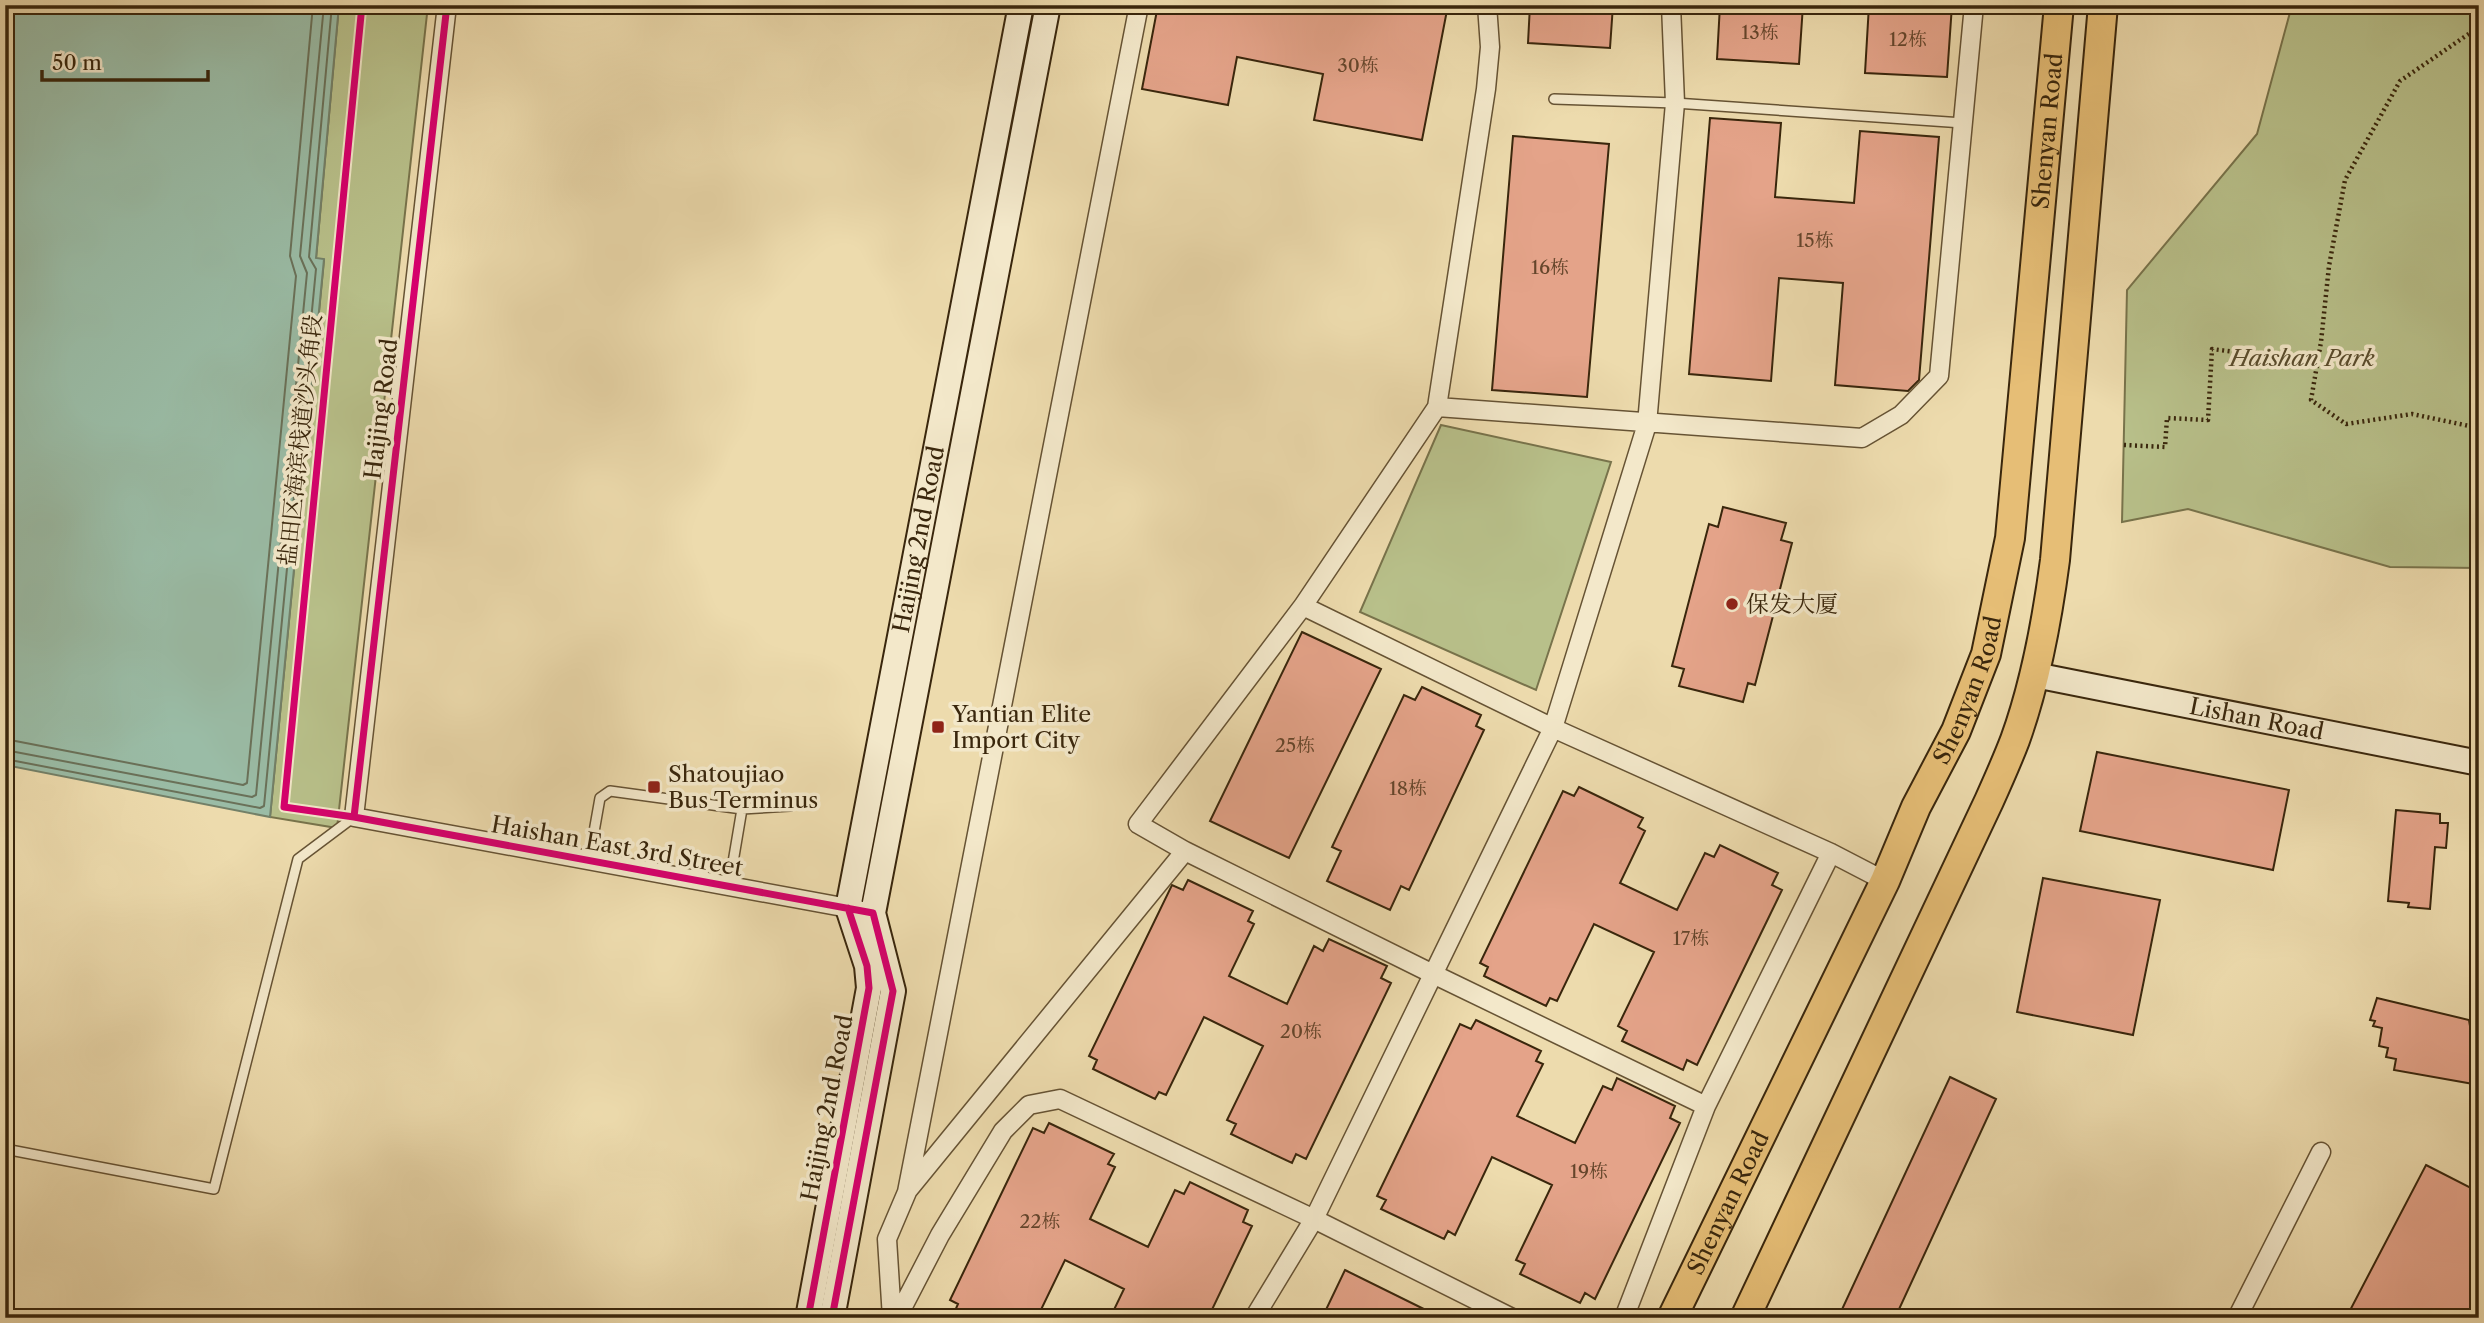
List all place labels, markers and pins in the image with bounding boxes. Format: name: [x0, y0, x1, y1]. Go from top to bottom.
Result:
place label: 保发大厦: [1746, 590, 1838, 618]
marker: 保发大厦: [1724, 596, 1740, 612]
place label: Yantian Elite Import City: [951, 700, 1091, 754]
marker: Yantian Elite Import City: [930, 719, 946, 735]
place label: Shatoujiao Bus Terminus: [668, 760, 818, 814]
marker: Shatoujiao Bus Terminus: [646, 779, 662, 795]

